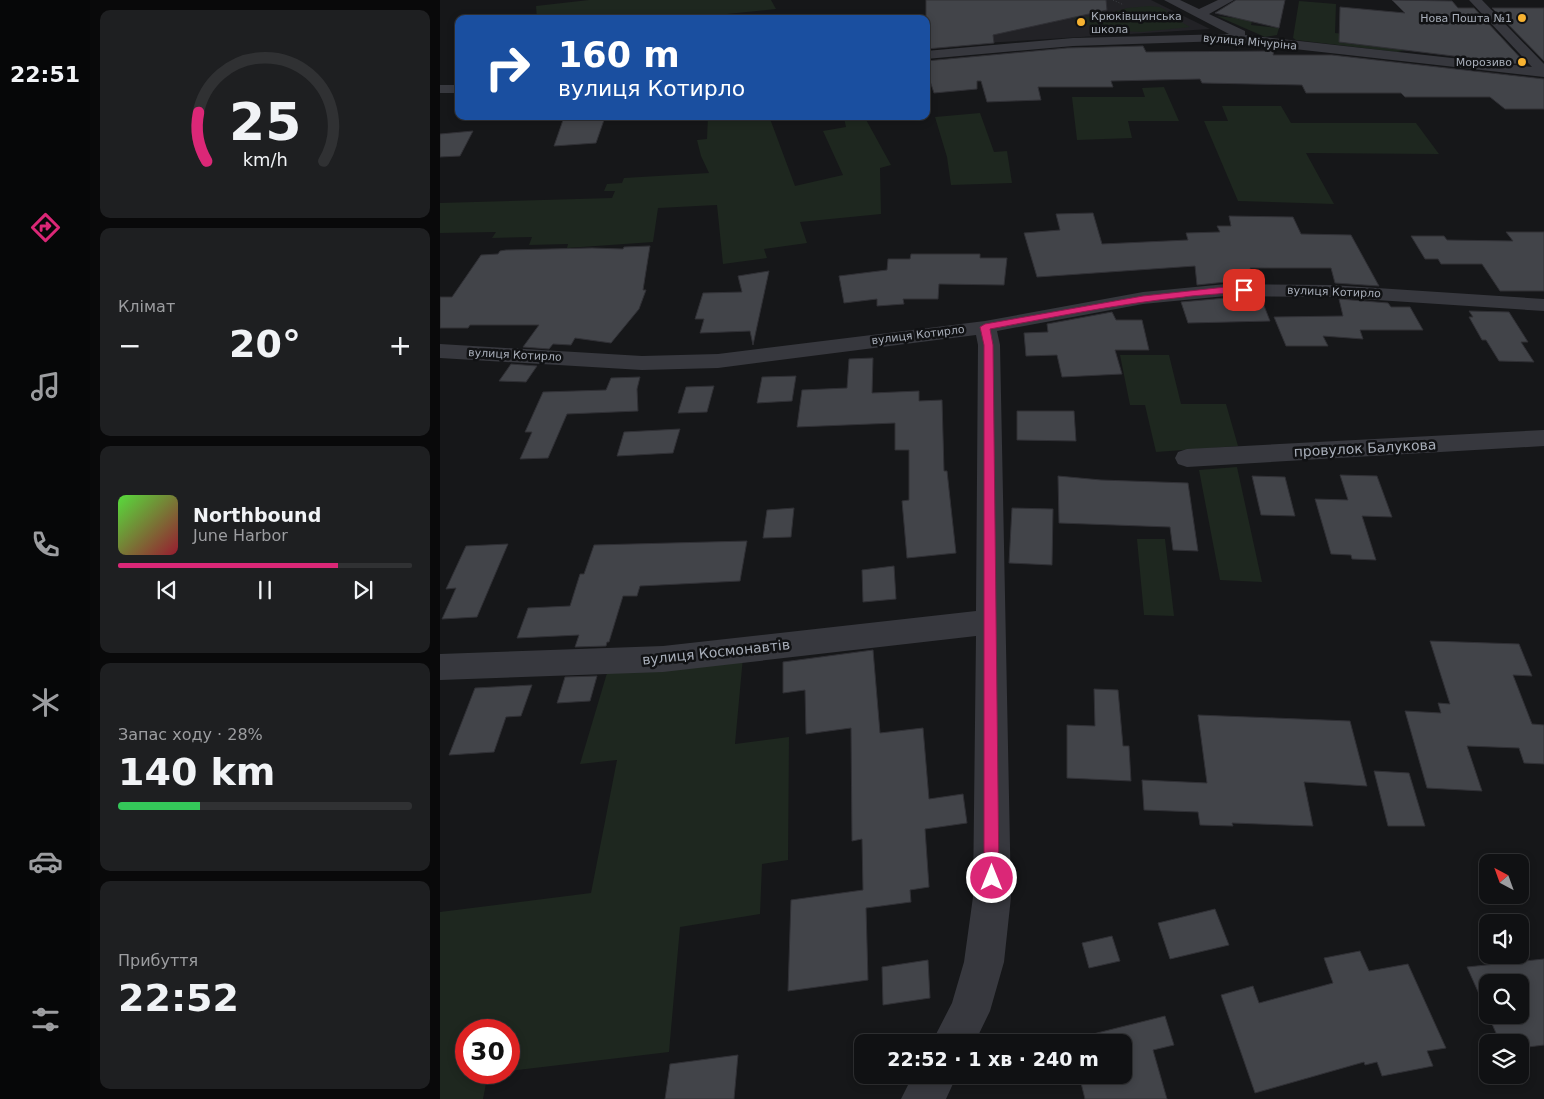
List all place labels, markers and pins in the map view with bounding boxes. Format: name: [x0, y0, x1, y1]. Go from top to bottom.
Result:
place label: Крюківщинська школа: [1091, 10, 1182, 36]
place label: Нова Пошта №1: [1420, 12, 1512, 25]
marker: Нова Пошта №1: [1516, 12, 1528, 24]
marker: Крюківщинська школа: [1075, 16, 1087, 28]
place label: Морозиво: [1456, 56, 1512, 69]
marker: Морозиво: [1516, 56, 1528, 68]
pin: [1223, 269, 1265, 311]

